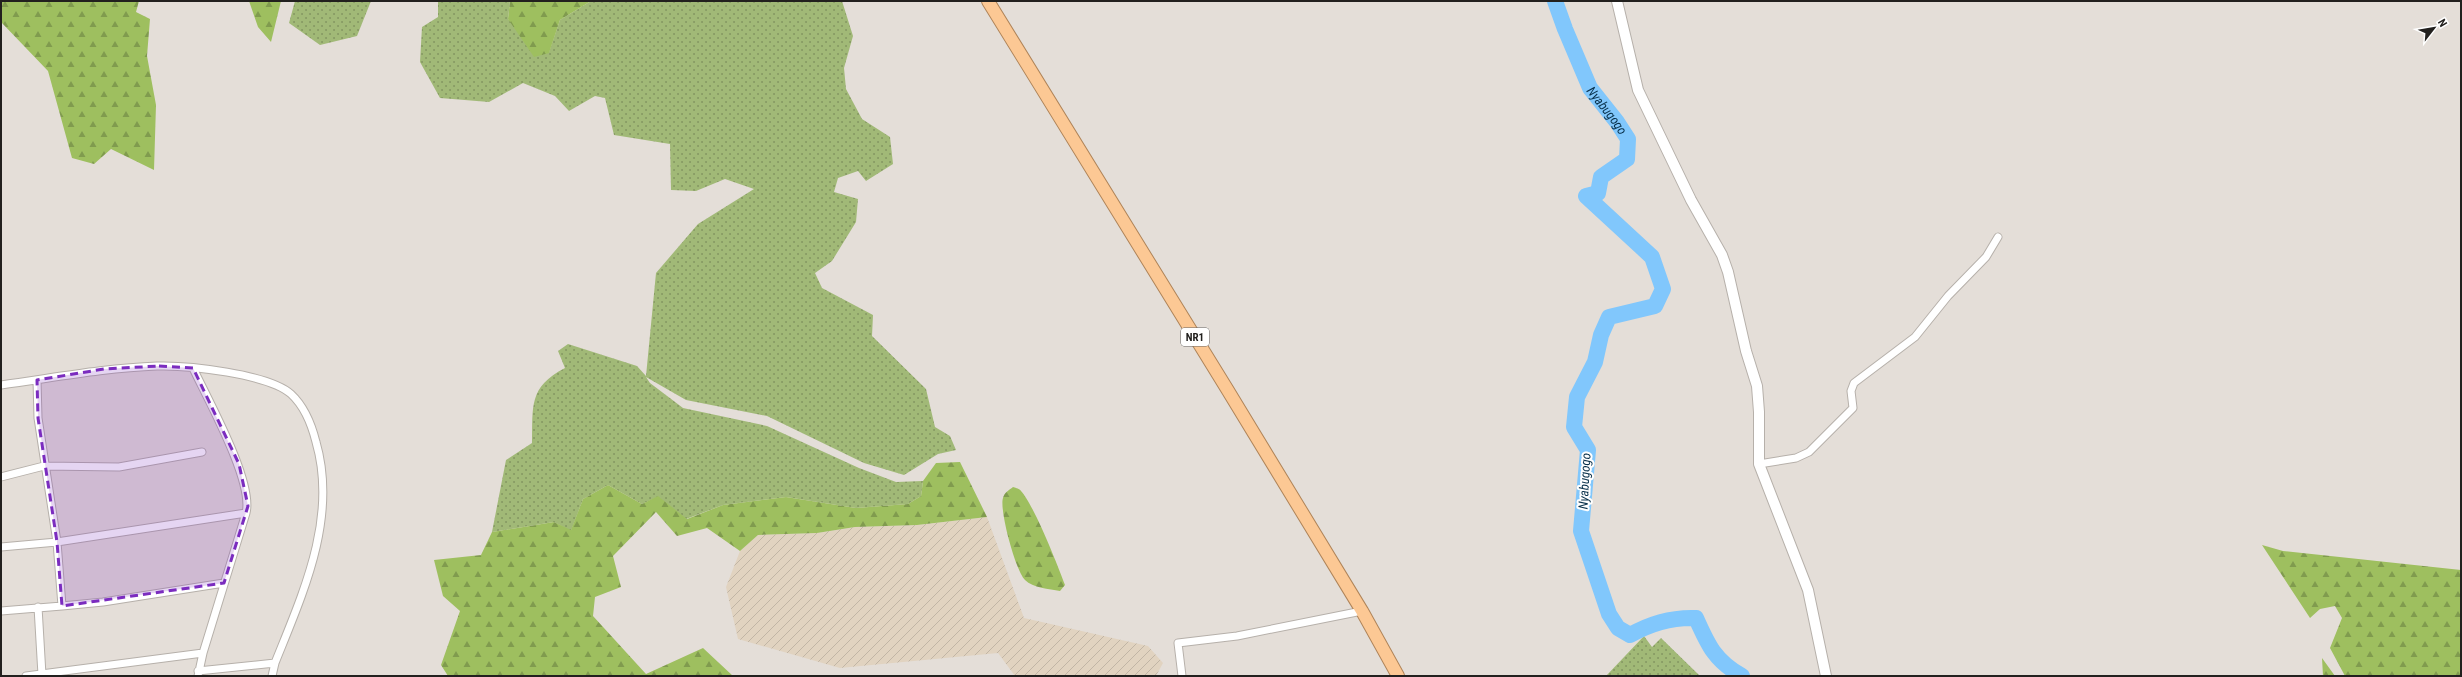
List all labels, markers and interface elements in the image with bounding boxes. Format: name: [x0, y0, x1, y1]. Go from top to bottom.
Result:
north arrow: [2414, 8, 2454, 48]
text: N: [2435, 17, 2450, 30]
water label: Nyabugogo: [1584, 84, 1630, 137]
road number: NR1: [1181, 328, 1209, 346]
water label: Nyabugogo: [1576, 452, 1593, 510]

